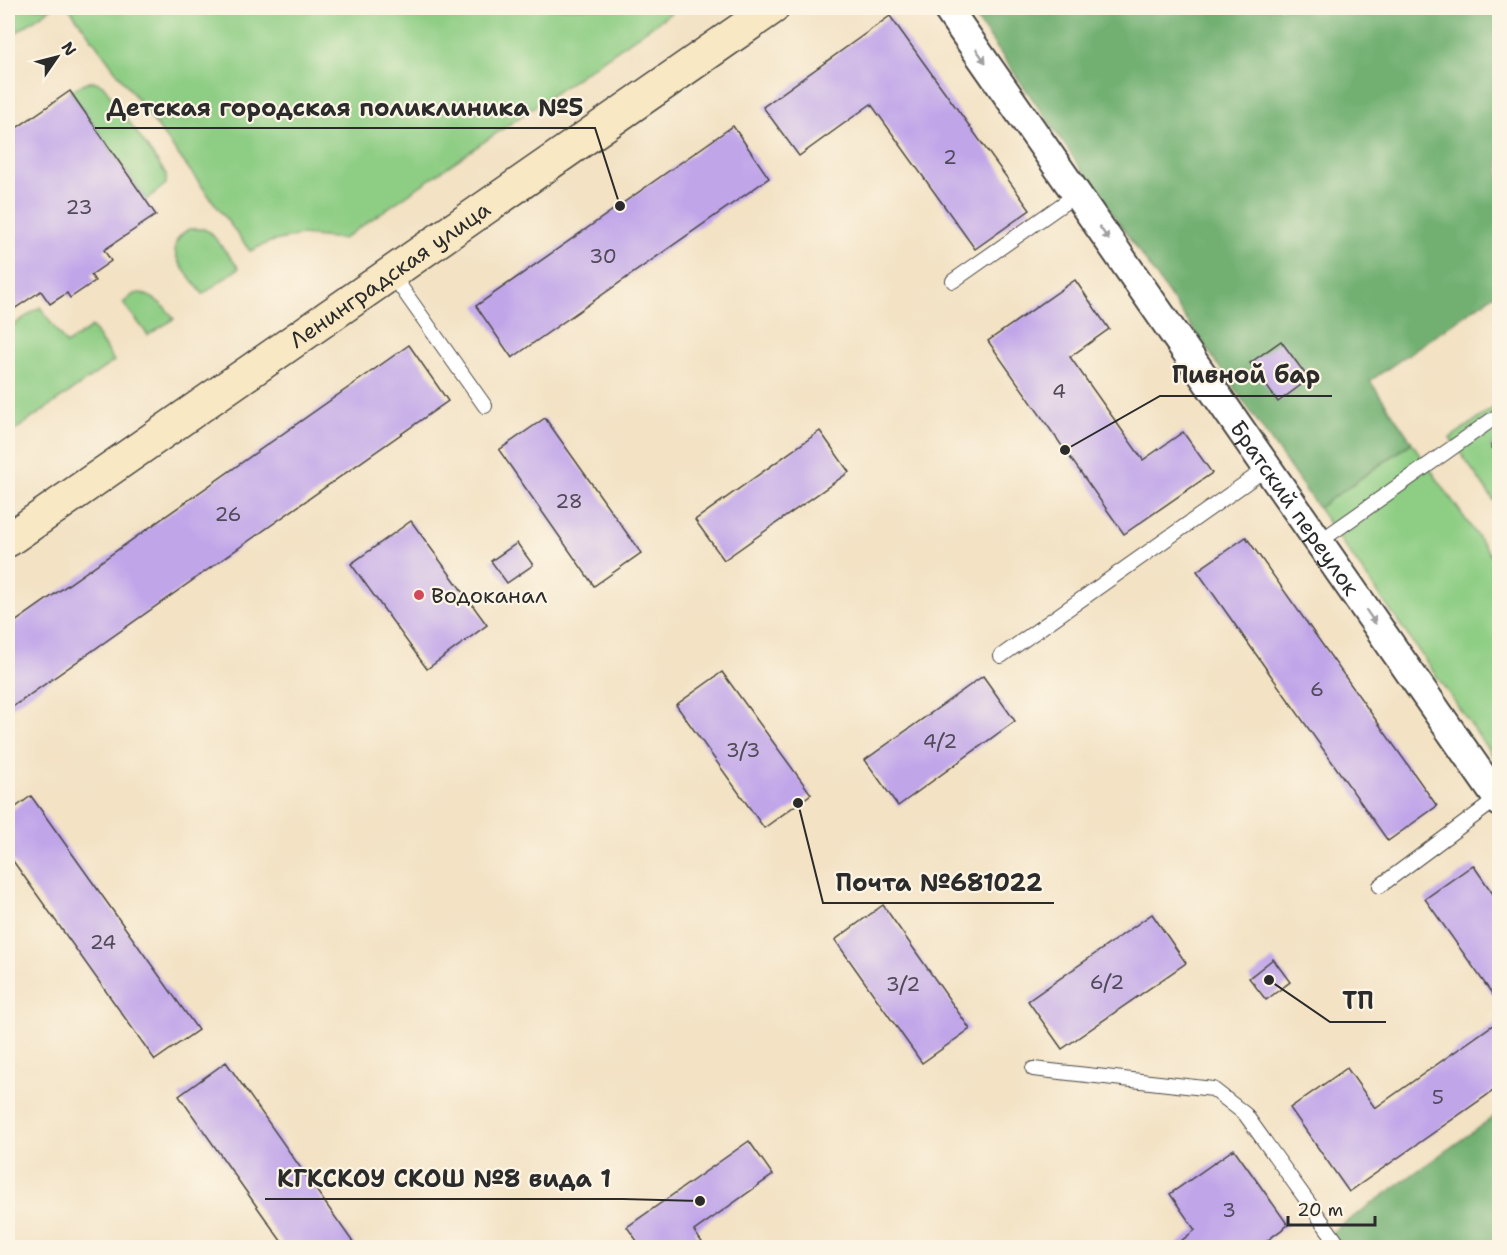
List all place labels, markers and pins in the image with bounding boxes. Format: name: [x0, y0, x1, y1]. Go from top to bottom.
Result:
callout: Детская городская поликлиника №5: [95, 86, 595, 128]
callout: Пивной бар: [1160, 354, 1332, 396]
place label: Водоканал: [431, 581, 547, 610]
marker: Водоканал: [412, 588, 426, 602]
callout: Почта №681022: [823, 861, 1054, 903]
callout: ТП: [1330, 980, 1386, 1022]
callout: КГКСКОУ СКОШ №8 вида 1: [265, 1157, 623, 1199]

